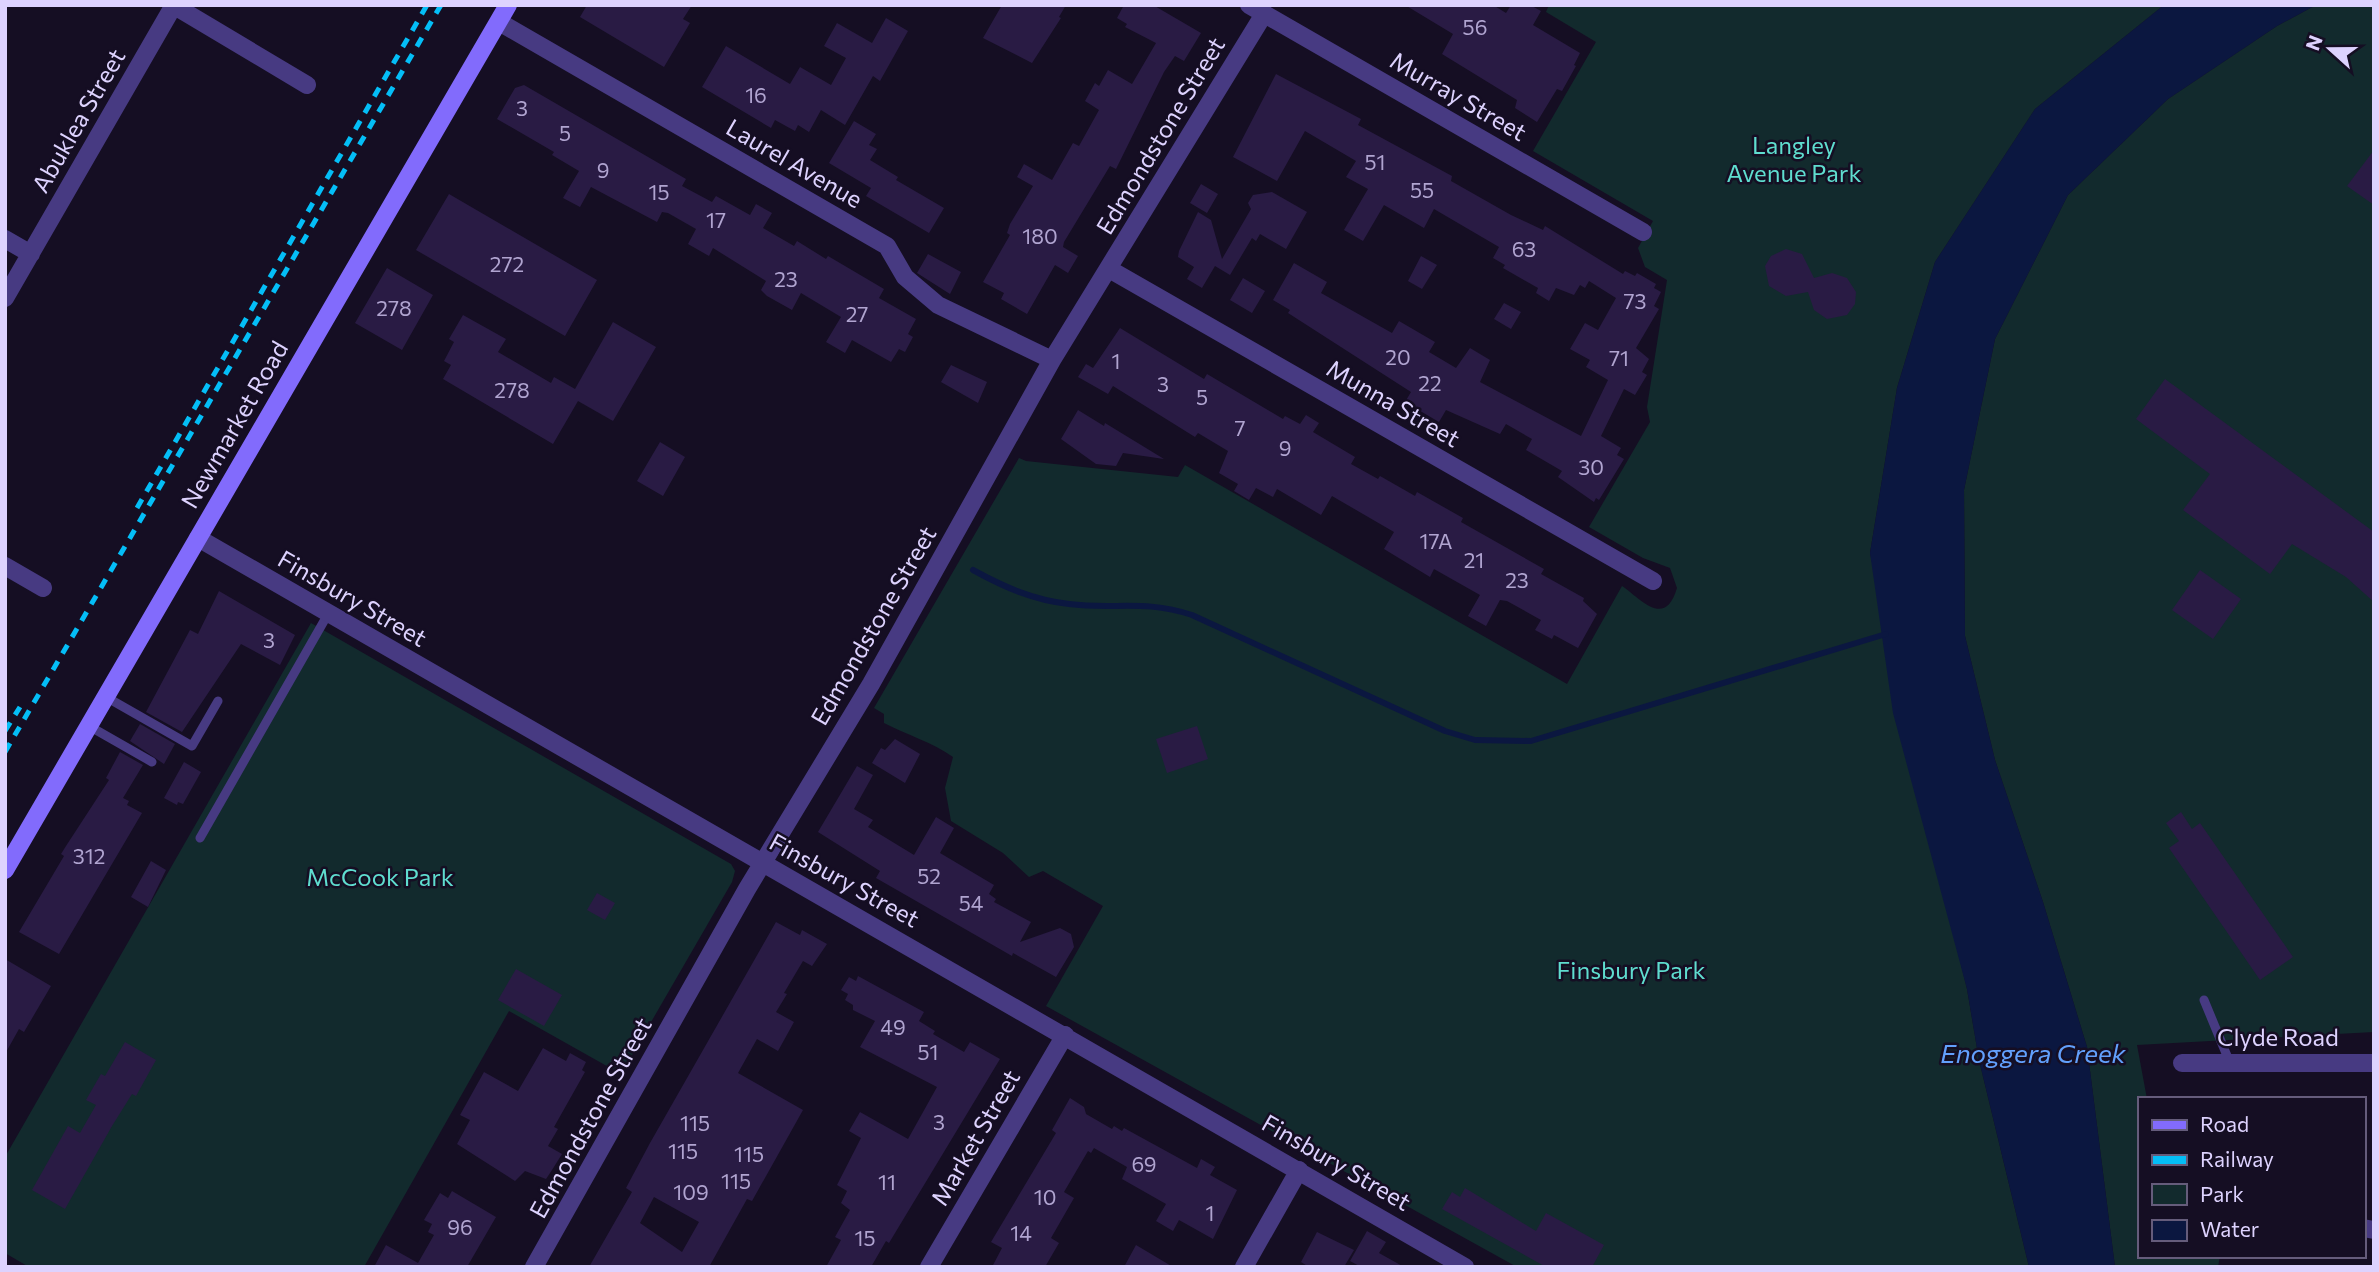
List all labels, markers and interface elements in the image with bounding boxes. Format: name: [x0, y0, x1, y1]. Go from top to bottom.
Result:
house number: 56: [1463, 14, 1487, 39]
north arrow: [2295, 14, 2365, 84]
street label: Edmondstone Street: [1089, 31, 1230, 239]
text: N: [2300, 32, 2327, 54]
street label: Abuklea Street: [25, 43, 131, 197]
street label: Murray Street: [1386, 45, 1532, 146]
house number: 16: [745, 82, 767, 107]
house number: 3: [516, 95, 528, 120]
street label: Laurel Avenue: [722, 112, 868, 213]
house number: 5: [559, 120, 571, 145]
park label: Langley Avenue Park: [1727, 130, 1861, 187]
house number: 51: [1364, 149, 1386, 174]
house number: 9: [597, 157, 609, 182]
house number: 55: [1410, 177, 1434, 202]
house number: 15: [648, 179, 670, 204]
house number: 17: [706, 207, 726, 232]
house number: 180: [1022, 223, 1058, 248]
house number: 63: [1512, 236, 1536, 261]
house number: 272: [490, 251, 524, 276]
house number: 23: [774, 266, 798, 291]
house number: 73: [1623, 288, 1647, 313]
house number: 278: [376, 295, 412, 320]
house number: 27: [846, 301, 868, 326]
street label: Newmarket Road: [174, 336, 293, 513]
house number: 20: [1385, 344, 1411, 369]
house number: 71: [1609, 345, 1629, 370]
house number: 1: [1112, 348, 1120, 373]
street label: Munna Street: [1322, 353, 1466, 453]
house number: 22: [1418, 370, 1442, 395]
house number: 3: [1157, 371, 1169, 396]
house number: 278: [494, 377, 530, 402]
house number: 5: [1196, 384, 1208, 409]
house number: 7: [1234, 415, 1246, 440]
house number: 9: [1279, 435, 1291, 460]
house number: 30: [1578, 454, 1604, 479]
street label: Edmondstone Street: [804, 521, 942, 730]
house number: 17A: [1420, 528, 1452, 553]
street label: Finsbury Street: [273, 543, 432, 652]
house number: 21: [1464, 547, 1484, 572]
house number: 23: [1505, 567, 1529, 592]
house number: 3: [263, 627, 275, 652]
street label: Finsbury Street: [765, 827, 925, 933]
house number: 312: [73, 843, 105, 868]
park label: McCook Park: [306, 862, 454, 891]
house number: 52: [917, 863, 941, 888]
house number: 54: [959, 890, 984, 915]
park label: Finsbury Park: [1556, 955, 1706, 984]
street label: Edmondstone Street: [523, 1012, 657, 1223]
house number: 49: [880, 1014, 906, 1039]
street label: Clyde Road: [2217, 1022, 2339, 1051]
water label: Enoggera Creek: [1940, 1037, 2127, 1068]
house number: 51: [917, 1039, 939, 1064]
street label: Market Street: [924, 1064, 1025, 1210]
legend: [2138, 1097, 2365, 1258]
street label: Finsbury Street: [1257, 1107, 1416, 1216]
house number: 3: [933, 1109, 945, 1134]
house number: 115: [680, 1110, 710, 1135]
text: Road: [2200, 1111, 2249, 1136]
house number: 115: [668, 1138, 698, 1163]
house number: 115: [734, 1141, 764, 1166]
text: Railway: [2200, 1146, 2274, 1171]
house number: 69: [1131, 1151, 1157, 1176]
house number: 115: [721, 1168, 751, 1193]
house number: 11: [878, 1169, 896, 1194]
house number: 109: [673, 1179, 709, 1204]
text: Park: [2200, 1181, 2244, 1206]
house number: 10: [1034, 1184, 1056, 1209]
house number: 1: [1206, 1200, 1214, 1225]
house number: 96: [447, 1214, 473, 1239]
text: Water: [2200, 1216, 2259, 1241]
house number: 14: [1010, 1220, 1032, 1245]
house number: 15: [854, 1225, 876, 1250]

